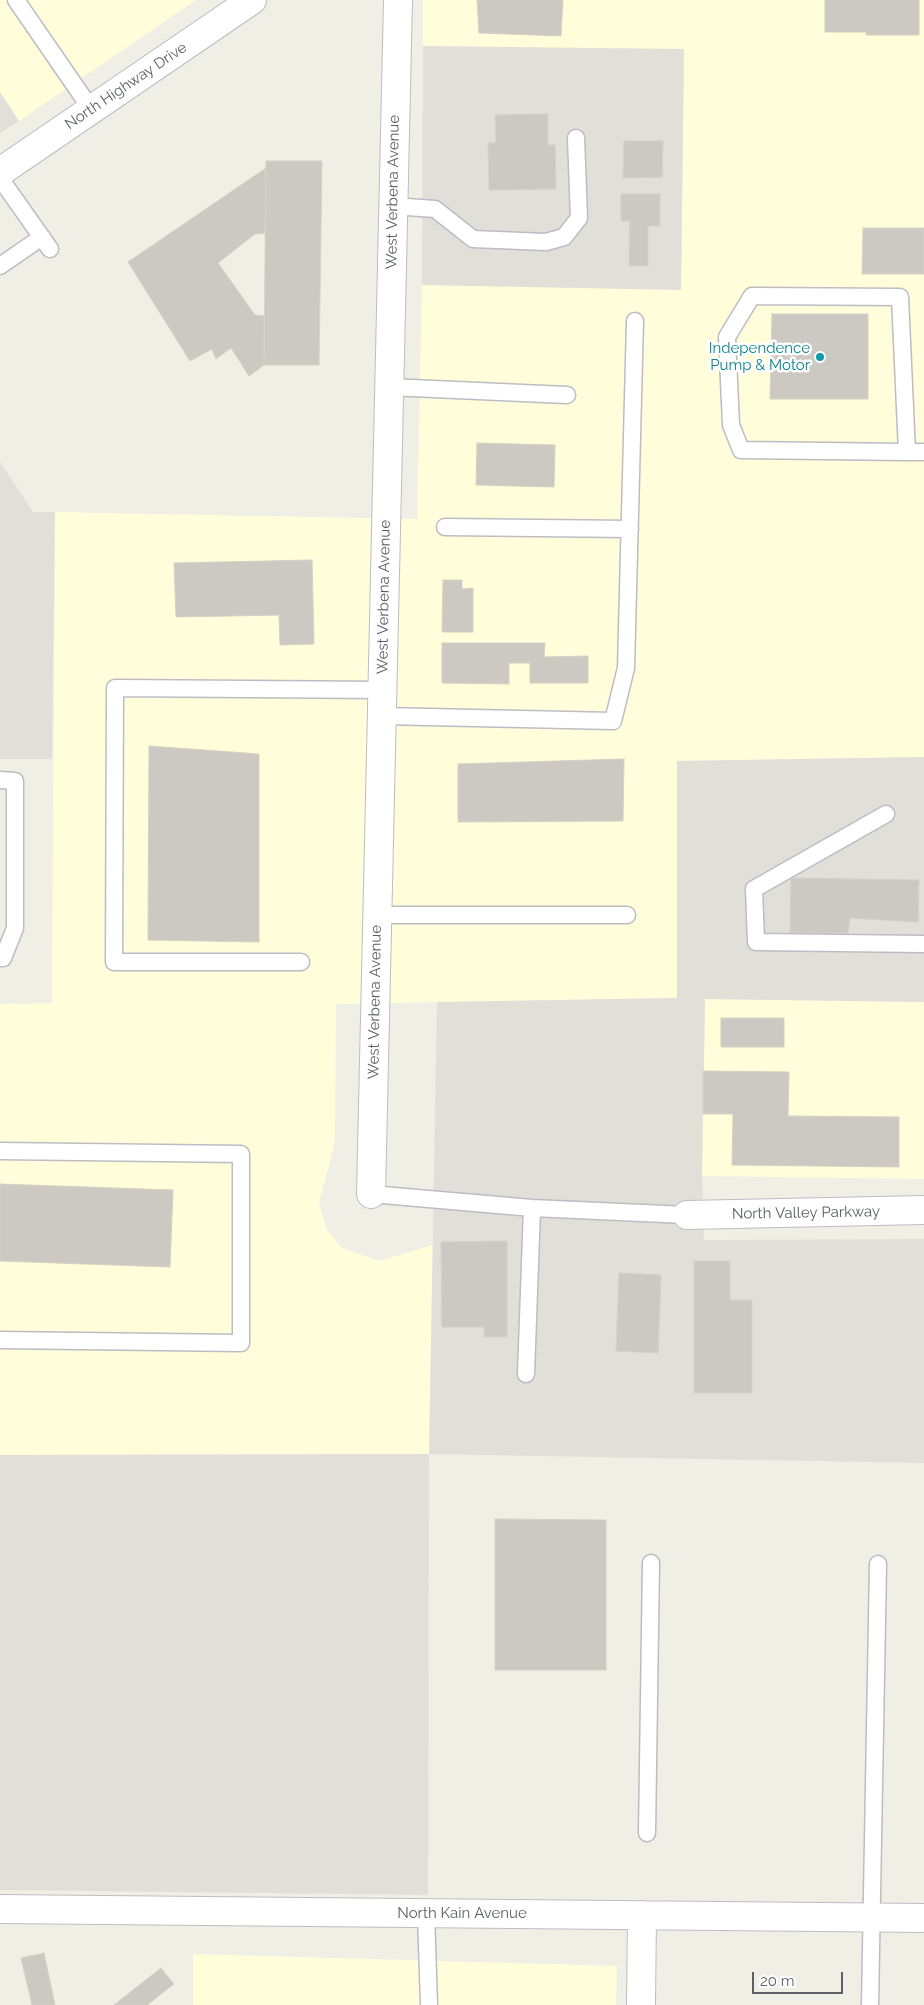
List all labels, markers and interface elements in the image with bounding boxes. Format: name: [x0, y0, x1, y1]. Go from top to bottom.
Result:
street label: North Highway Drive: [62, 39, 190, 133]
street label: West Verbena Avenue: [383, 115, 403, 269]
place label: Independence Pump & Motor: [709, 339, 810, 374]
marker: Independence Pump & Motor: [814, 351, 826, 363]
street label: West Verbena Avenue: [374, 520, 394, 674]
street label: West Verbena Avenue: [365, 925, 385, 1079]
street label: North Valley Parkway: [732, 1203, 880, 1223]
street label: North Kain Avenue: [397, 1904, 527, 1922]
scale bar: [754, 1962, 845, 1994]
text: 20 m: [760, 1972, 795, 1990]

